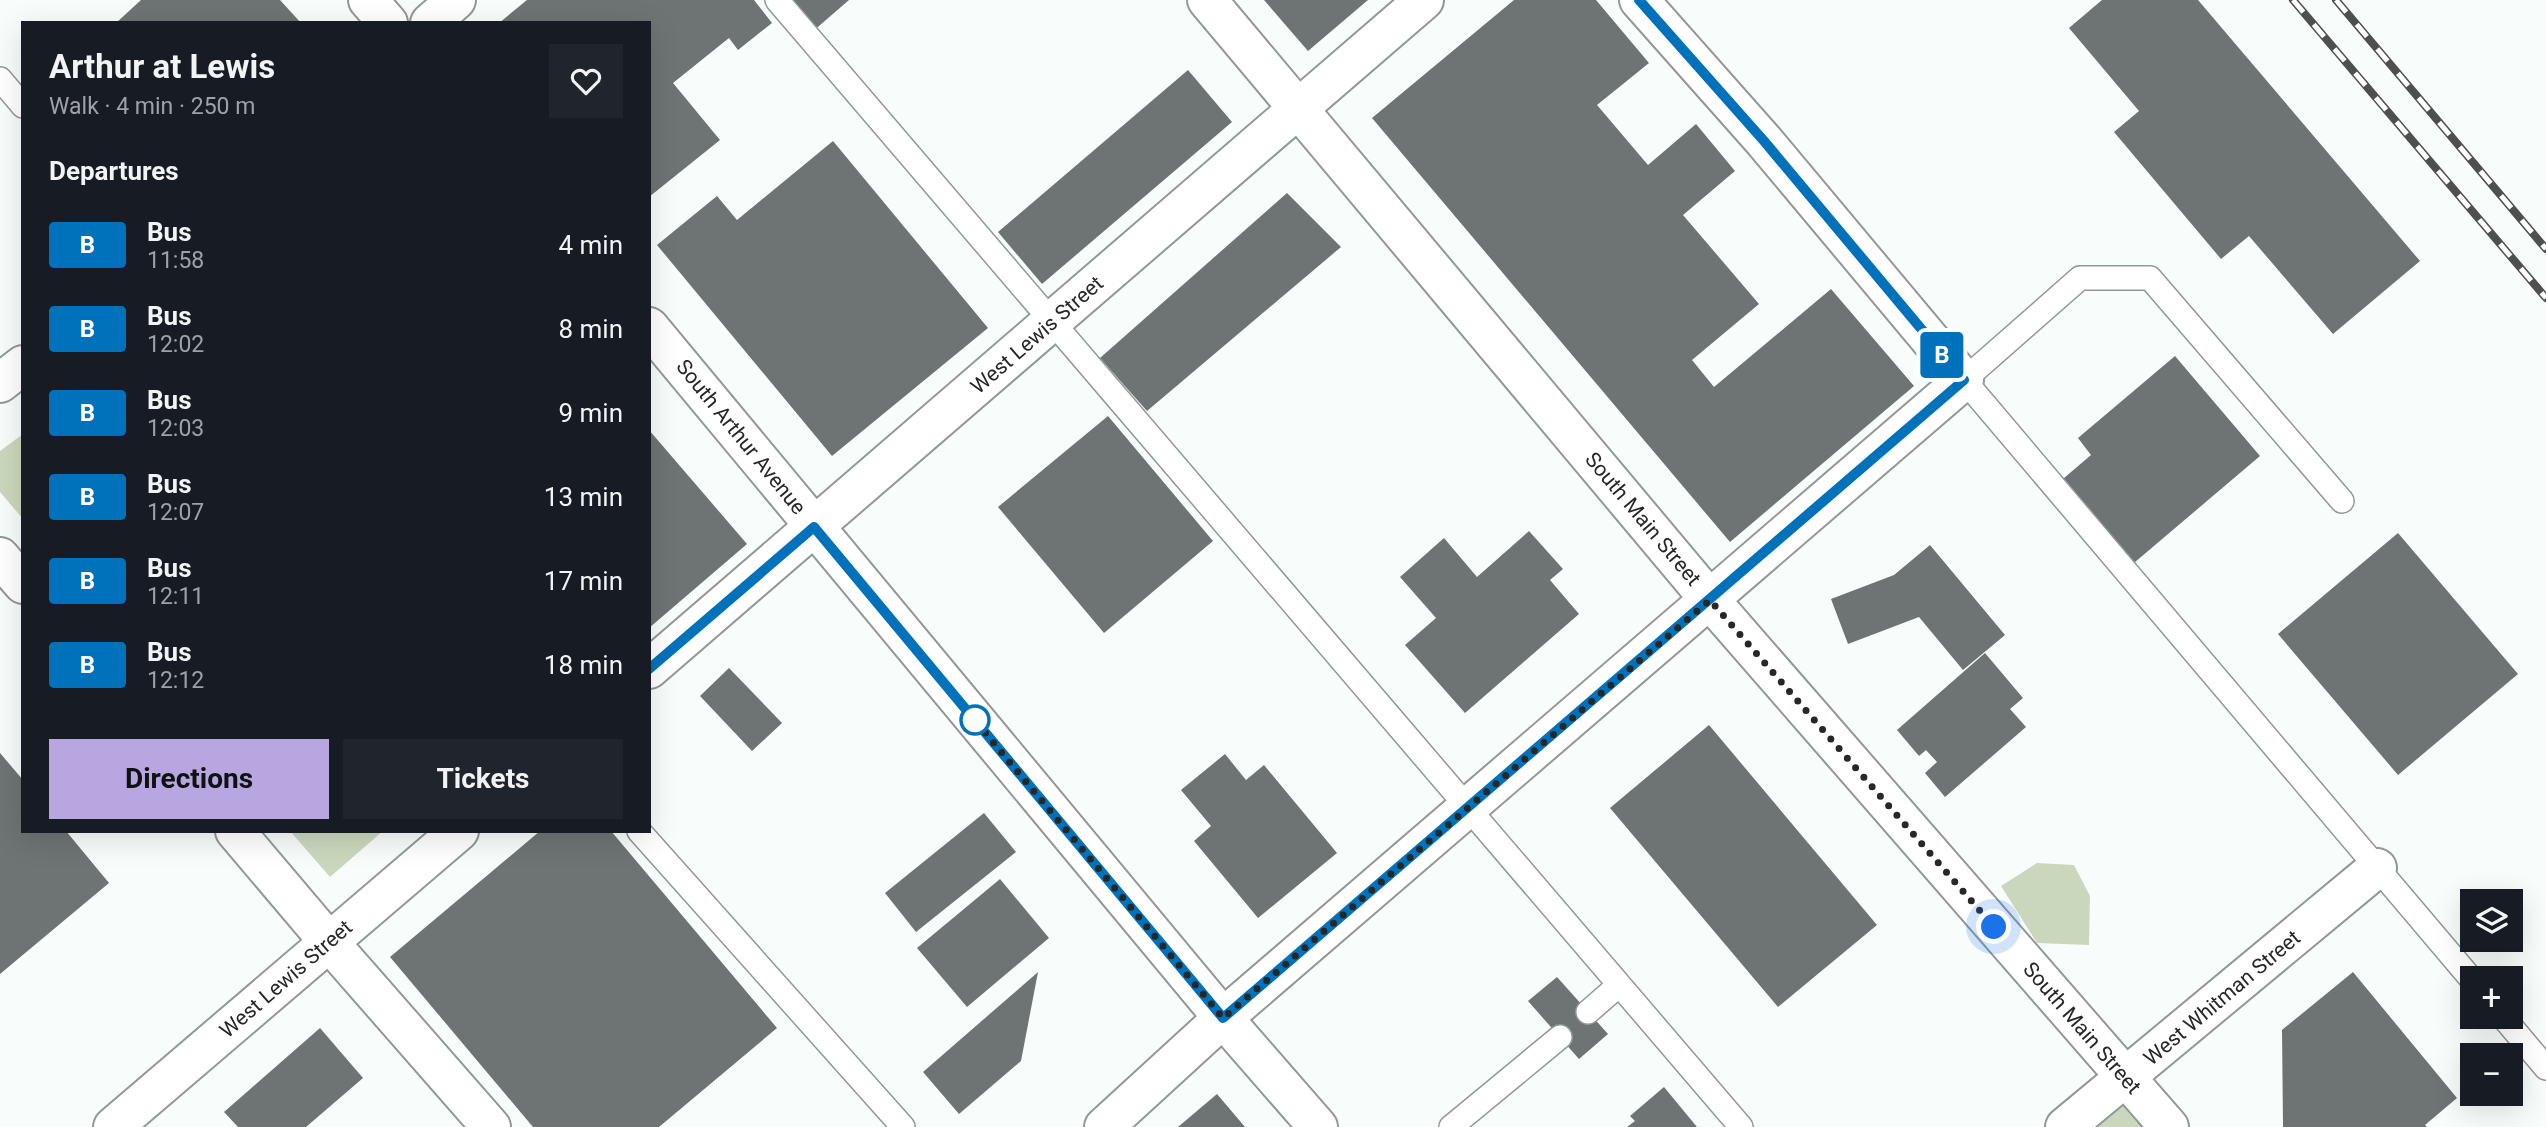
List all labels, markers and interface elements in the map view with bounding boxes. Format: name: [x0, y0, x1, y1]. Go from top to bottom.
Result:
button: heart: [549, 44, 623, 118]
text: Arthur at Lewis: [49, 47, 275, 86]
text: Walk · 4 min · 250 m: [49, 93, 255, 120]
text: Departures: [49, 156, 179, 186]
text: Bus: [147, 217, 192, 247]
text: 4 min: [558, 230, 623, 260]
text: B: [80, 231, 95, 259]
text: 11:58: [147, 247, 204, 274]
street label: West Lewis Street: [966, 271, 1108, 399]
text: Bus: [147, 301, 192, 331]
text: 8 min: [558, 314, 623, 344]
text: B: [80, 315, 95, 343]
text: 12:02: [147, 331, 204, 358]
line badge: B: [1919, 332, 1965, 378]
text: B: [1934, 341, 1950, 369]
street label: South Arthur Avenue: [671, 355, 811, 519]
text: Bus: [147, 385, 192, 415]
text: 9 min: [558, 398, 623, 428]
text: B: [80, 399, 95, 427]
text: 12:03: [147, 415, 204, 442]
street label: South Main Street: [1580, 447, 1706, 591]
text: Bus: [147, 469, 192, 499]
text: 13 min: [544, 482, 623, 512]
text: B: [80, 483, 95, 511]
text: 12:07: [147, 499, 204, 526]
text: Bus: [147, 553, 192, 583]
text: 17 min: [544, 566, 623, 596]
text: B: [80, 567, 95, 595]
text: 12:11: [147, 583, 204, 610]
text: Bus: [147, 637, 192, 667]
text: 18 min: [544, 650, 623, 680]
text: B: [80, 651, 95, 679]
text: 12:12: [147, 667, 204, 694]
unlabelled marker: [960, 705, 990, 735]
button: Directions: [49, 739, 329, 819]
button: Tickets: [343, 739, 623, 819]
map controls: [2460, 889, 2523, 1106]
button: layers: [2460, 889, 2523, 952]
your location: [1976, 909, 2011, 944]
street label: West Lewis Street: [215, 915, 357, 1043]
street label: West Whitman Street: [2139, 926, 2305, 1070]
street label: South Main Street: [2018, 957, 2146, 1099]
button: +: [2460, 966, 2523, 1029]
button: −: [2460, 1043, 2523, 1106]

